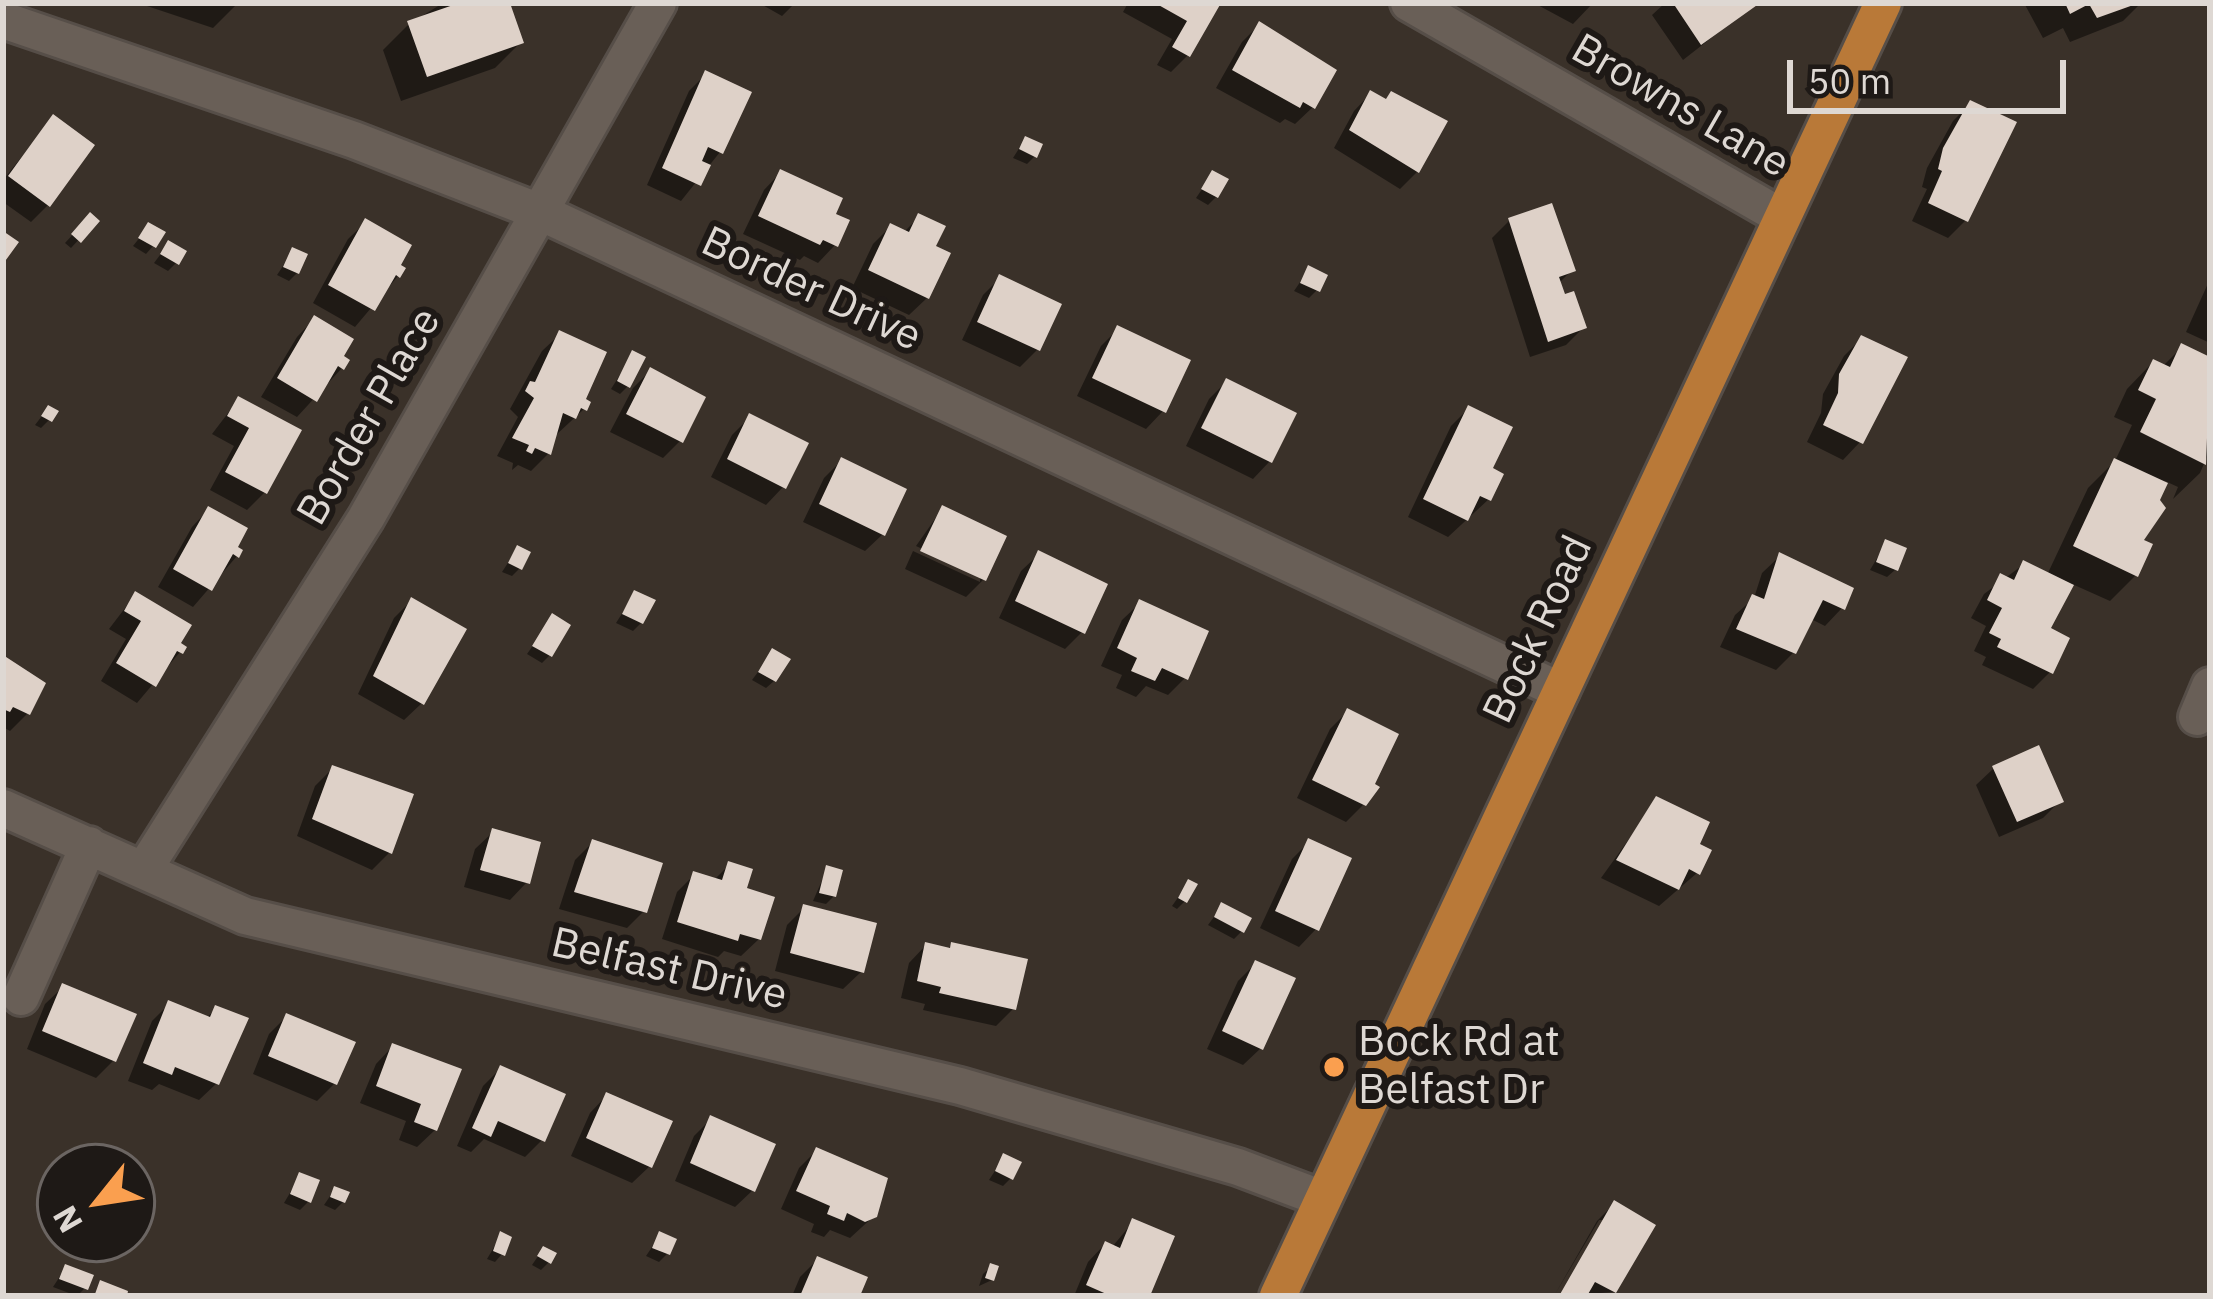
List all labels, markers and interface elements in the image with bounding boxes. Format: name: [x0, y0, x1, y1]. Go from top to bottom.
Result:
street label: Browns Lane: [1562, 24, 1798, 190]
scale bar: [1793, 36, 2072, 110]
text: 50 m: [1808, 57, 1891, 104]
street label: Border Drive: [693, 217, 929, 363]
street label: Border Place: [288, 300, 452, 534]
street label: Bock Road: [1474, 528, 1604, 732]
street label: Belfast Drive: [546, 918, 792, 1022]
place label: Bock Rd at Belfast Dr: [1358, 1018, 1560, 1116]
marker: Bock Rd at Belfast Dr: [1321, 1054, 1347, 1080]
north arrow: [36, 1143, 156, 1263]
text: N: [42, 1199, 92, 1241]

